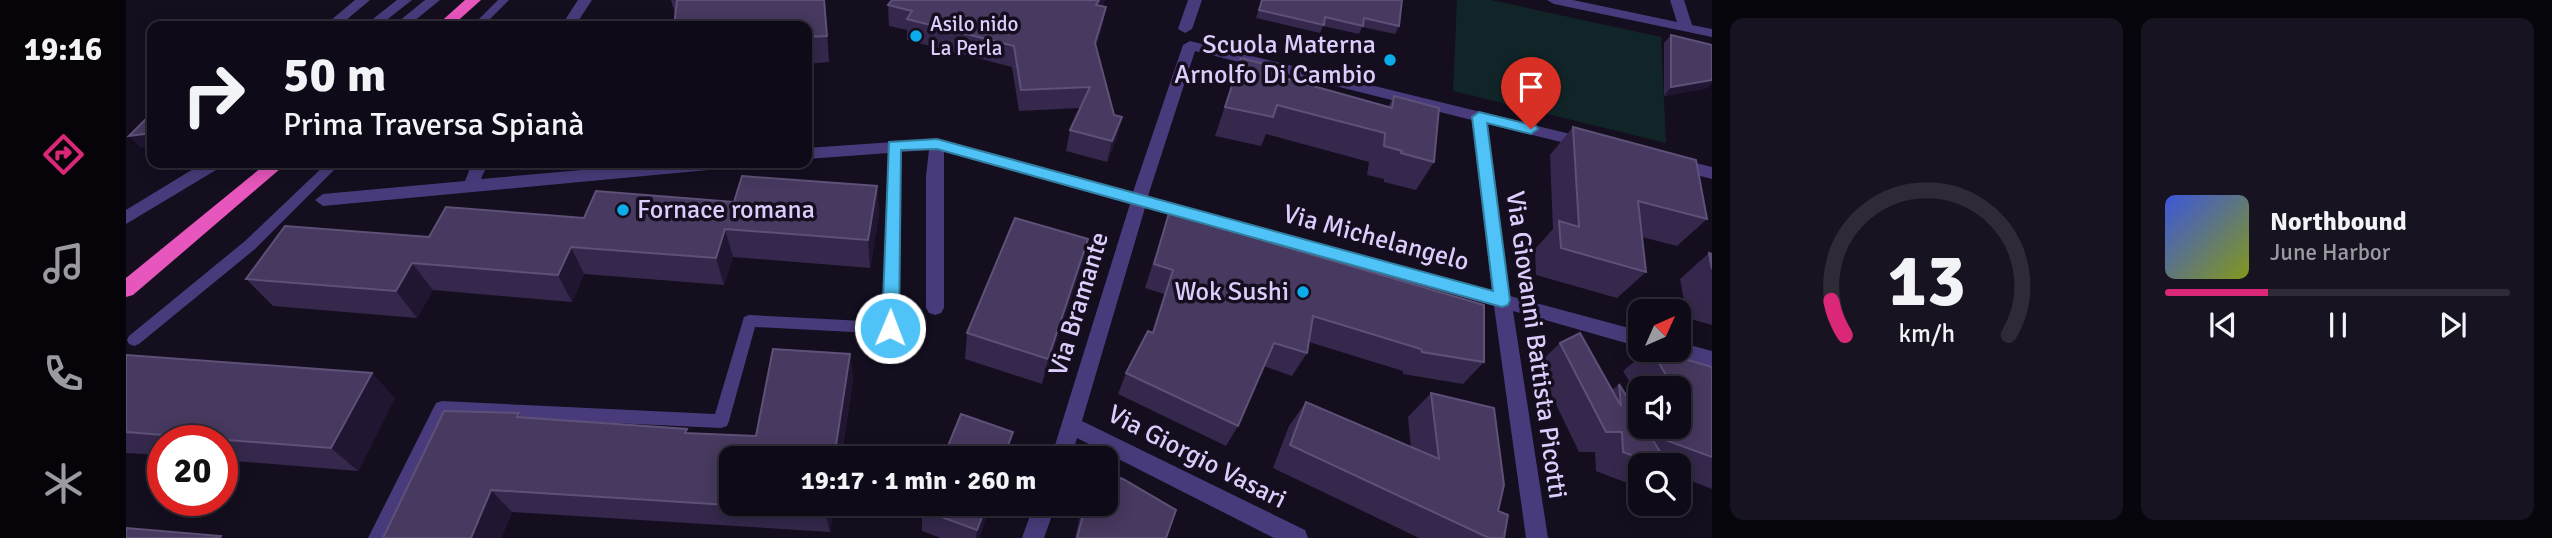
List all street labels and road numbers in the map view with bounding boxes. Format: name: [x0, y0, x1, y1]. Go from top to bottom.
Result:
street label: Via Giovanni Battista Picotti: [1499, 189, 1573, 501]
street label: Via Michelangelo: [1280, 198, 1472, 278]
street label: Via Bramante: [1042, 228, 1116, 380]
street label: Via Giorgio Vasari: [1102, 398, 1292, 516]

